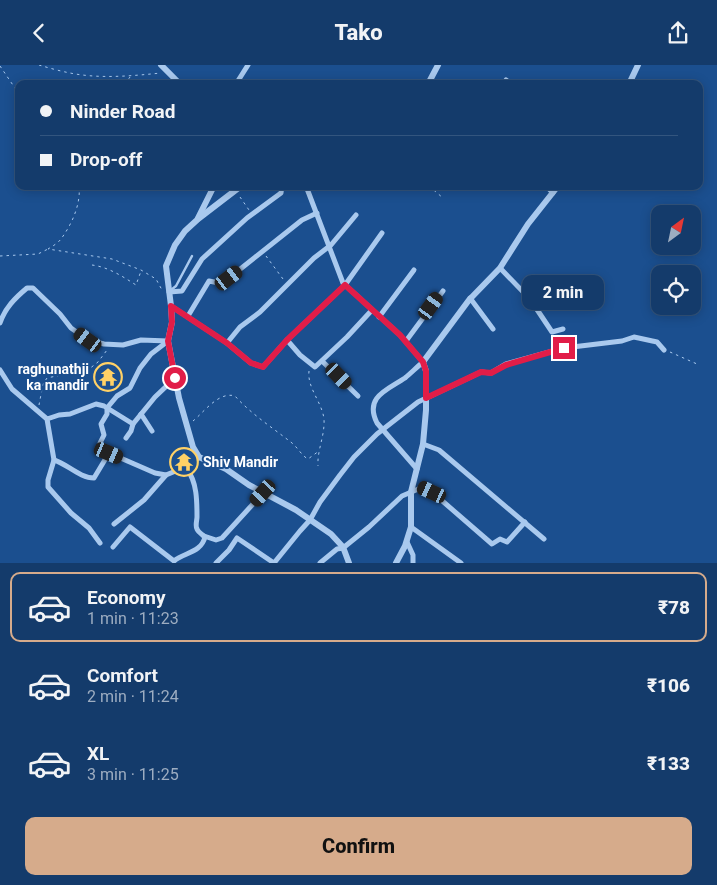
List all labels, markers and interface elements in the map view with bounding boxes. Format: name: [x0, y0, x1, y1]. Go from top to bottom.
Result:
icon: back: [25, 19, 53, 47]
icon: share: [664, 19, 692, 47]
text: Tako: [334, 20, 383, 45]
text: Ninder Road: [70, 100, 175, 123]
text: Drop-off: [70, 148, 142, 171]
north arrow: [651, 205, 701, 255]
map controls: [651, 205, 701, 315]
car: [212, 263, 245, 293]
button: locate: [651, 265, 701, 315]
callout: 2 min: [523, 275, 605, 311]
text: 2 min: [543, 283, 583, 302]
car: [416, 289, 445, 323]
car: [71, 325, 104, 355]
route end: [553, 337, 575, 359]
car: [323, 360, 354, 392]
place label: raghunathji ka mandir: [18, 361, 89, 393]
temple icon: raghunathji ka mandir: [93, 362, 123, 392]
route start: [164, 367, 186, 389]
car: [92, 440, 125, 466]
temple icon: Shiv Mandir: [169, 447, 199, 477]
place label: Shiv Mandir: [203, 454, 278, 470]
car: [247, 477, 278, 509]
car: [415, 479, 448, 505]
icon: car: [27, 585, 72, 630]
text: Economy: [87, 586, 166, 609]
text: ₹78: [658, 596, 690, 619]
text: 1 min · 11:23: [87, 609, 179, 628]
icon: car: [27, 663, 72, 708]
text: Comfort: [87, 664, 158, 687]
text: ₹106: [647, 674, 690, 697]
text: 2 min · 11:24: [87, 687, 179, 706]
icon: car: [27, 741, 72, 786]
text: XL: [87, 742, 109, 765]
text: ₹133: [647, 752, 690, 775]
text: 3 min · 11:25: [87, 765, 179, 784]
button: Confirm: [25, 817, 692, 875]

